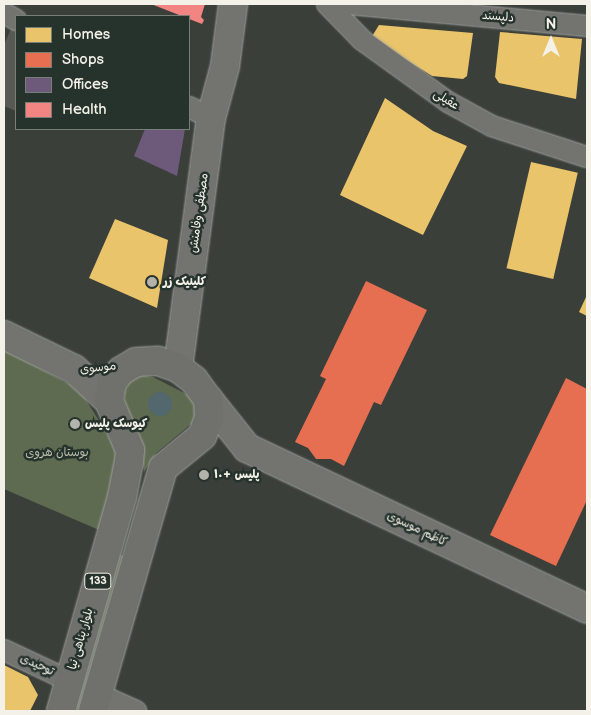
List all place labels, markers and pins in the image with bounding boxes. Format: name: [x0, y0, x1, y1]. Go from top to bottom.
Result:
marker: کلینیک زر: [145, 275, 159, 289]
place label: کلینیک زر: [163, 275, 206, 289]
place label: کیوسک پلیس: [85, 417, 147, 431]
marker: کیوسک پلیس: [69, 418, 81, 430]
place label: پلیس +۱۰: [214, 468, 259, 482]
marker: پلیس +۱۰: [198, 469, 210, 481]

